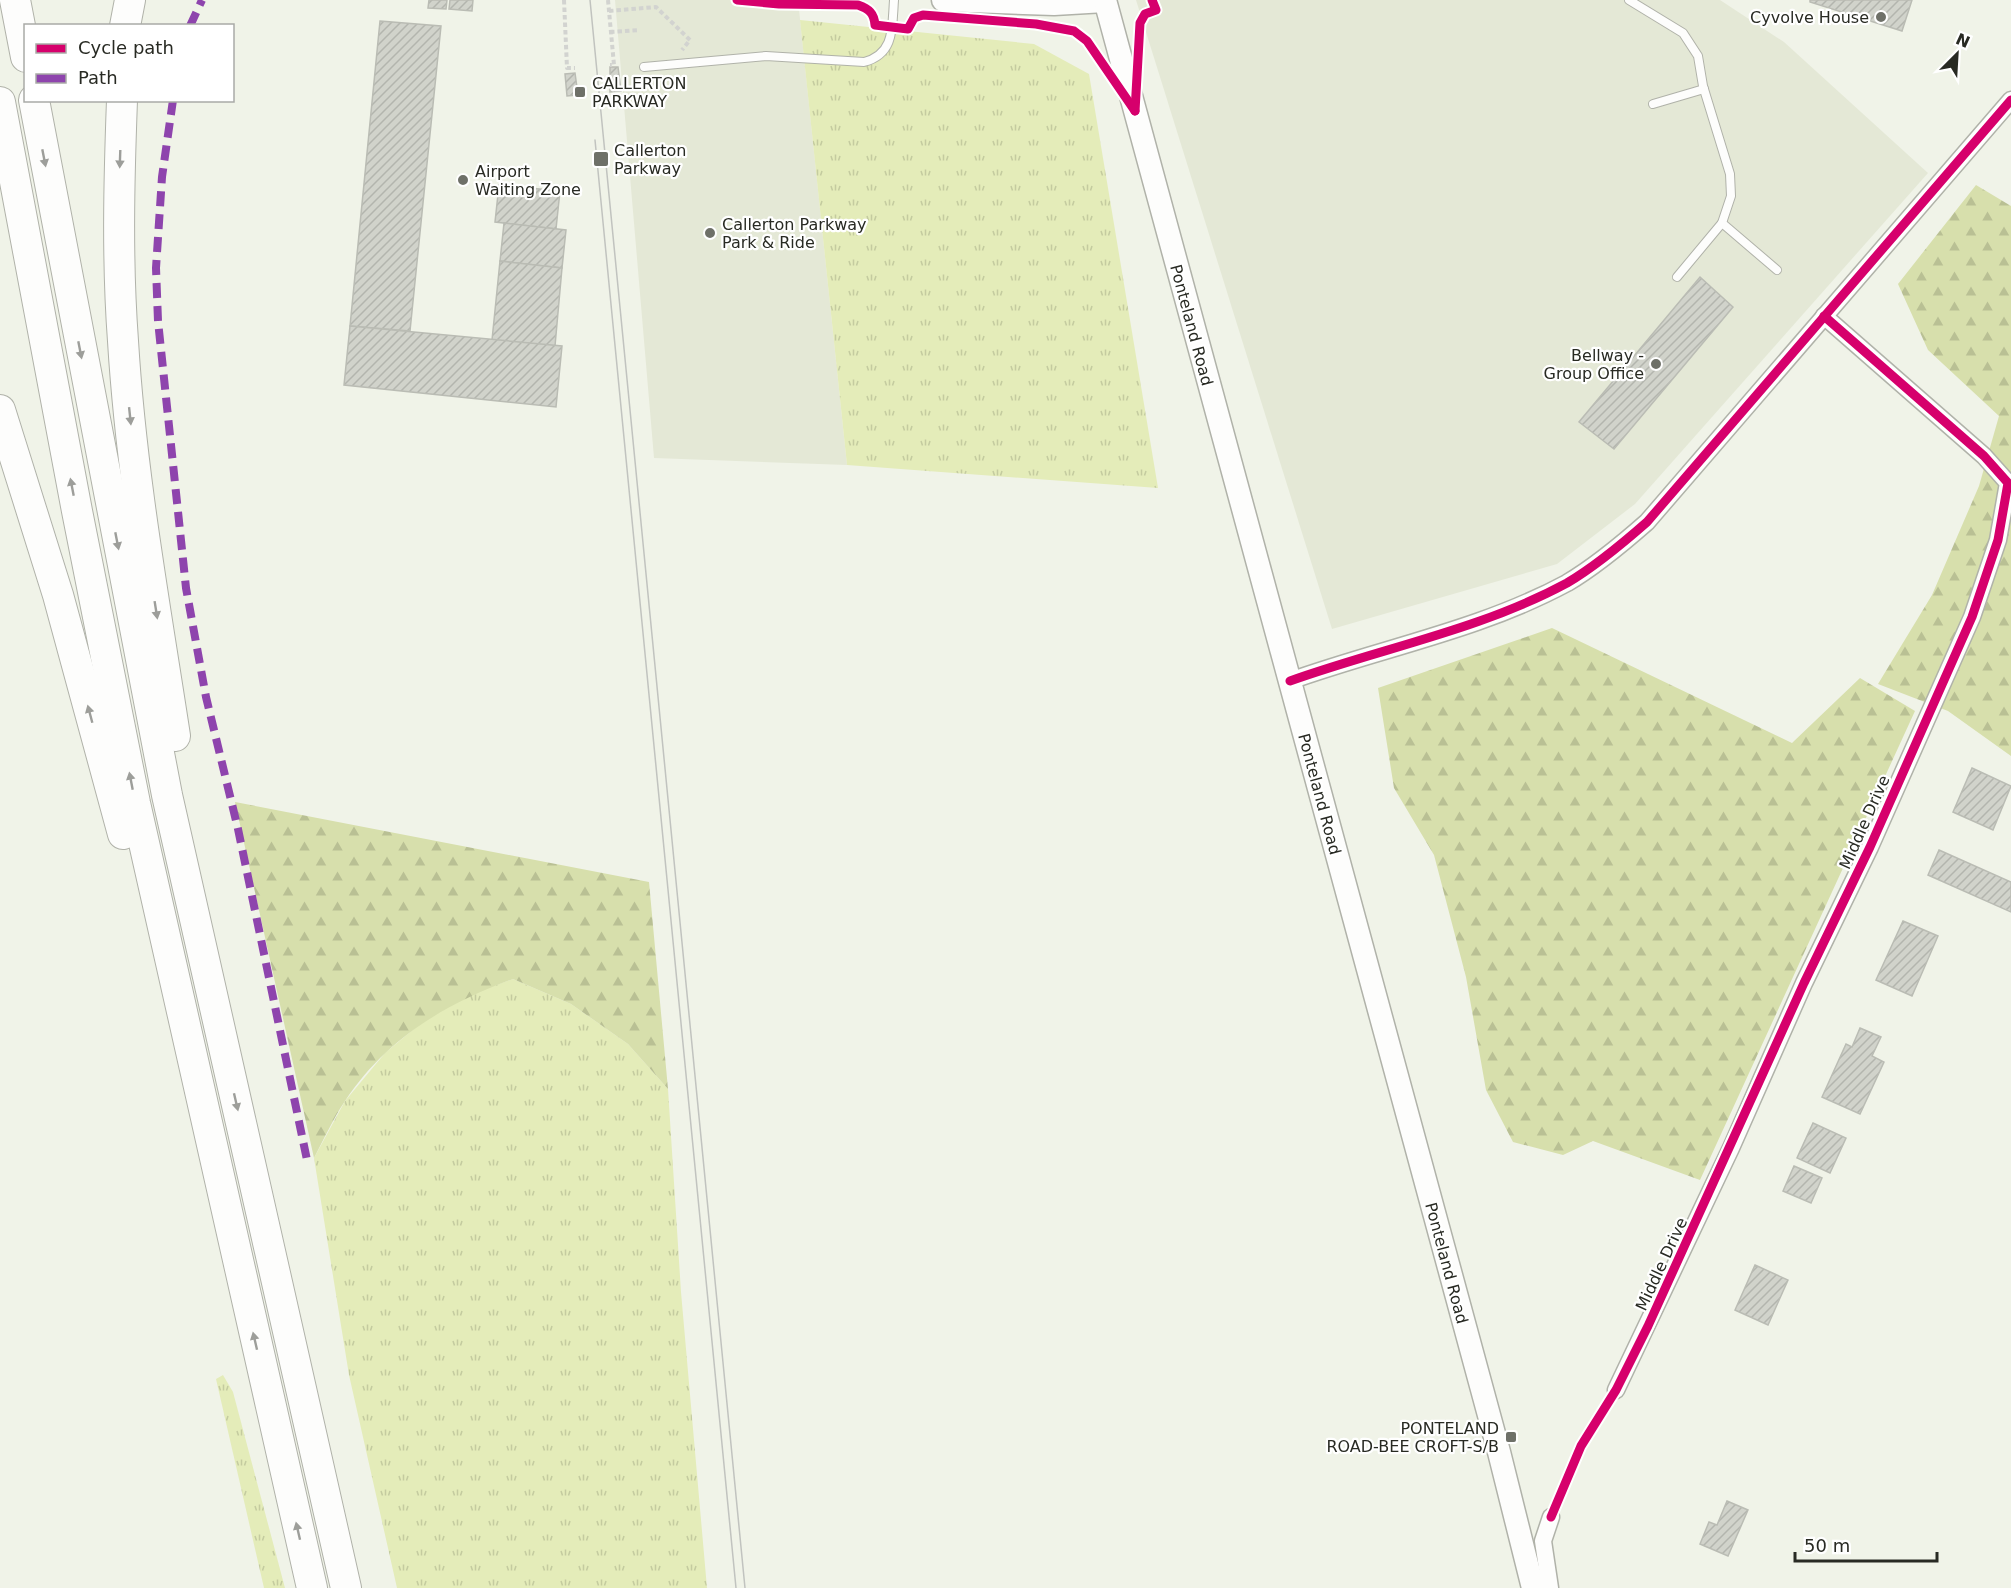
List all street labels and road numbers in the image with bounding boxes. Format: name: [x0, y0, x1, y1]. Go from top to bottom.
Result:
street label: Ponteland Road: [1166, 262, 1217, 388]
street label: Ponteland Road: [1294, 731, 1345, 857]
street label: Middle Drive: [1835, 772, 1894, 872]
street label: Ponteland Road: [1421, 1200, 1472, 1326]
street label: Middle Drive: [1632, 1215, 1691, 1314]

